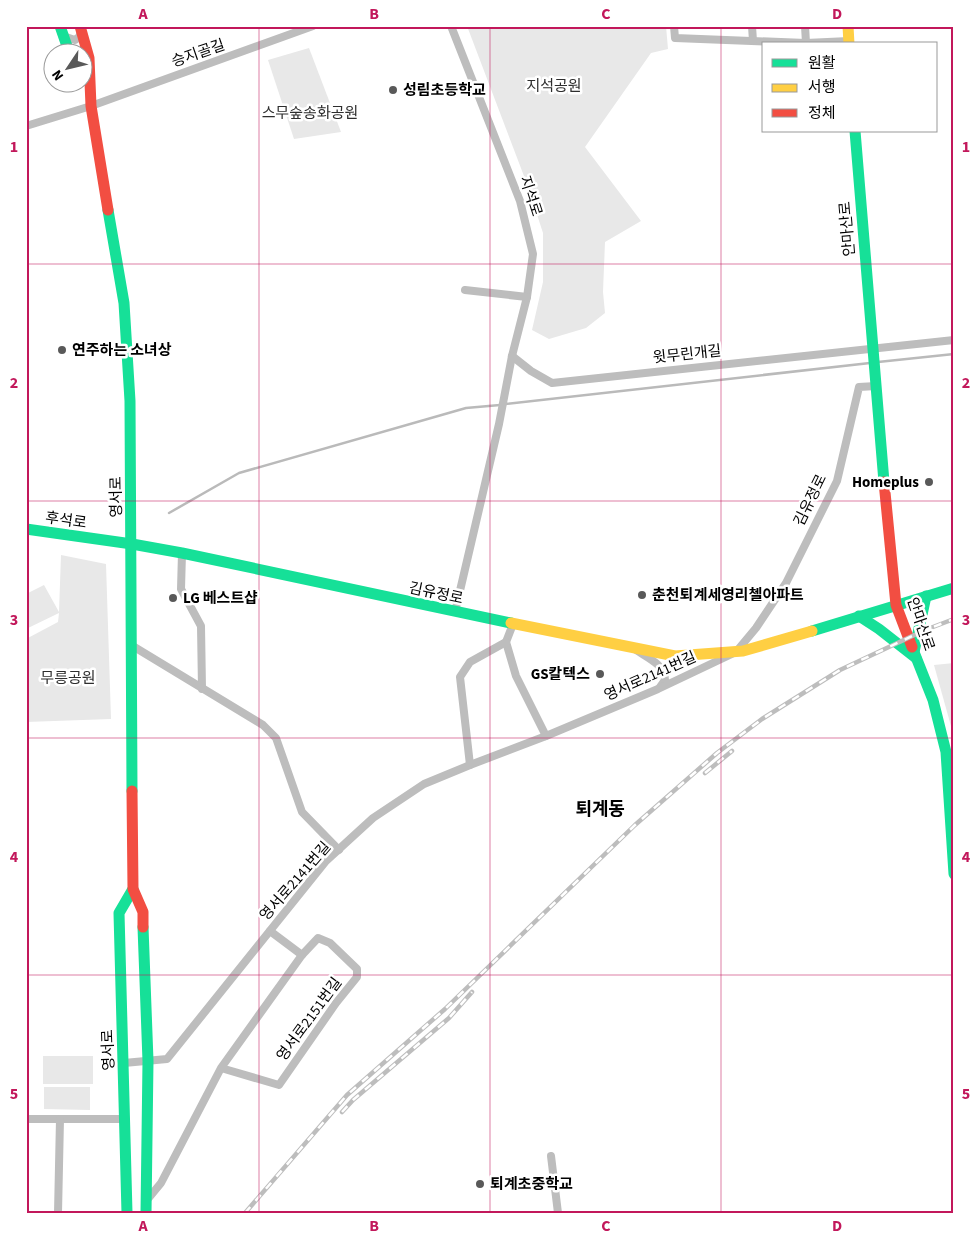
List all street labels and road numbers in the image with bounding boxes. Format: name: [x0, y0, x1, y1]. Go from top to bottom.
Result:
street label: 승지골길: [169, 35, 228, 72]
street label: 지석로: [514, 173, 547, 219]
street label: 안마산로: [835, 201, 860, 257]
street label: 윗무린개길: [652, 340, 722, 369]
street label: 김유정로: [789, 471, 832, 530]
street label: 영서로: [106, 476, 127, 518]
street label: 후석로: [44, 507, 88, 534]
street label: 김유정로: [407, 577, 465, 609]
street label: 안마산로: [902, 595, 939, 654]
street label: 영서로2141번길: [601, 647, 700, 706]
street label: 영서로2141번길: [255, 837, 336, 926]
street label: 영서로2151번길: [272, 973, 347, 1065]
street label: 영서로: [97, 1029, 120, 1071]

